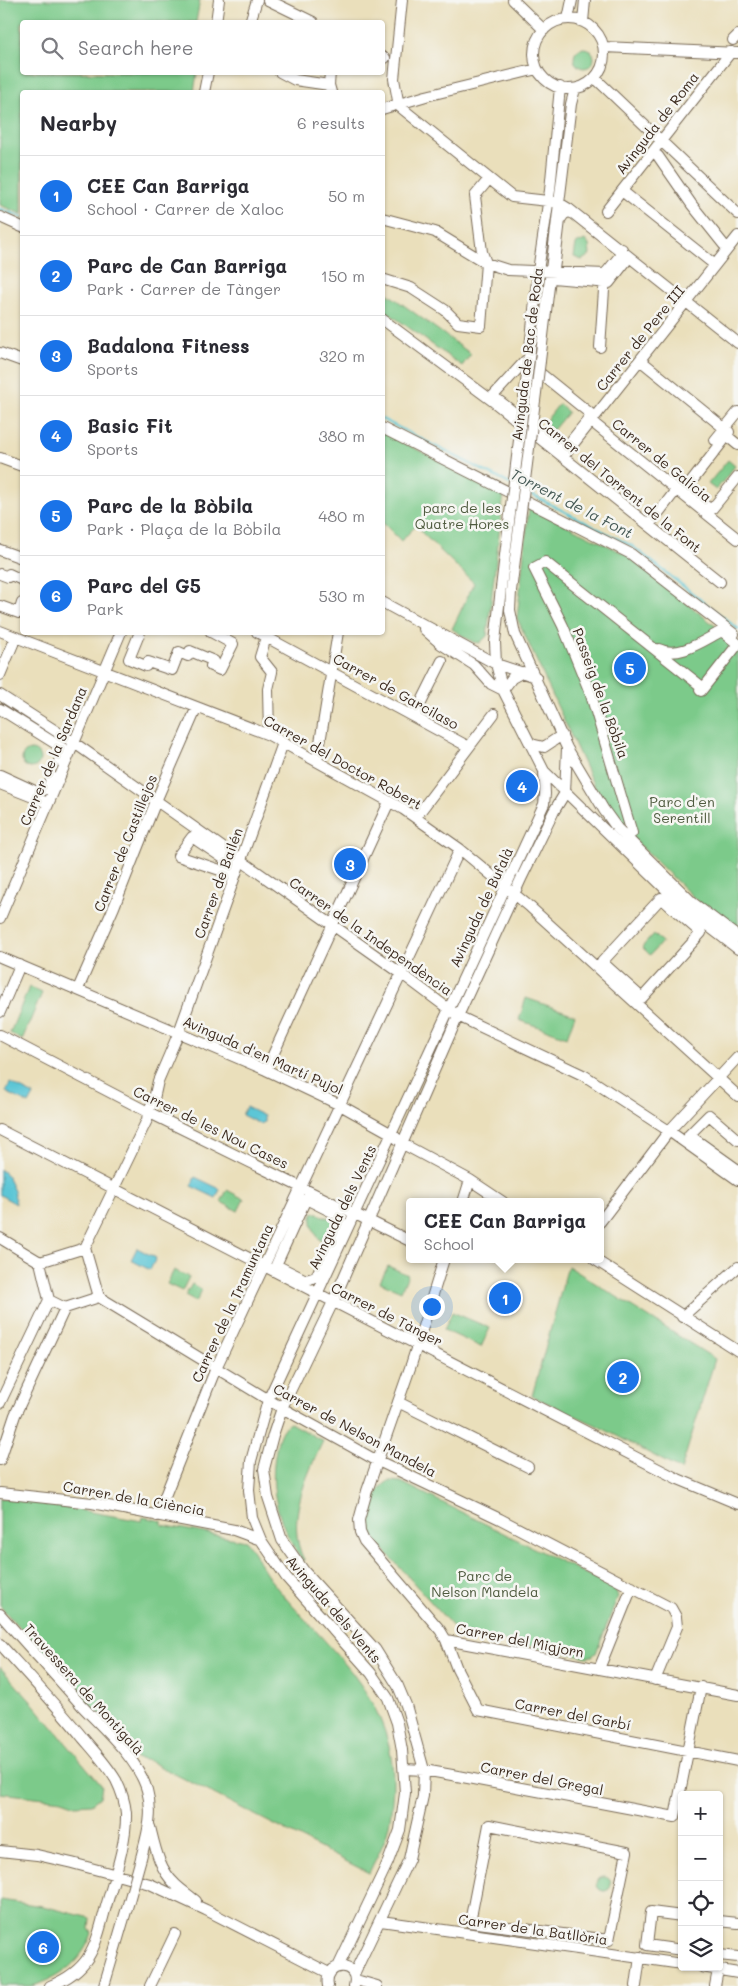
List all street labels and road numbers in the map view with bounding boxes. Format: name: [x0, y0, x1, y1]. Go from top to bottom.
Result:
street label: Avinguda de Roma: [611, 68, 703, 178]
street label: Avinguda de Bac de Roda: [507, 266, 547, 442]
street label: Carrer de Pere III: [591, 281, 689, 395]
street label: Carrer del Torrent de la Font: [535, 414, 705, 556]
street label: Carrer de Galícia: [608, 414, 716, 506]
street label: Passeig de la Bòbila: [569, 625, 633, 761]
street label: Carrer de Garcilaso: [330, 649, 462, 733]
street label: Carrer de la Sardana: [15, 684, 91, 828]
street label: Carrer del Doctor Robert: [260, 710, 426, 814]
street label: Carrer de Castillejos: [89, 772, 161, 914]
street label: Carrer de Bailén: [189, 825, 247, 941]
street label: Avinguda de Bufalà: [445, 844, 517, 970]
street label: Carrer de la Independència: [286, 872, 456, 1000]
street label: Avinguda d'en Martí Pujol: [180, 1011, 346, 1099]
street label: Carrer de les Nou Cases: [130, 1081, 292, 1173]
street label: Avinguda dels Vents: [304, 1142, 380, 1272]
street label: Carrer de la Tramuntana: [187, 1221, 277, 1385]
street label: Carrer de Tànger: [328, 1278, 446, 1350]
street label: Carrer de Nelson Mandela: [270, 1379, 440, 1481]
street label: Carrer de la Ciència: [62, 1476, 206, 1520]
street label: Avinguda dels Vents: [282, 1551, 386, 1667]
street label: Carrer del Migjorn: [454, 1618, 586, 1662]
street label: Travessera de Montigalà: [20, 1619, 148, 1759]
street label: Carrer del Garbí: [513, 1693, 633, 1735]
street label: Carrer del Gregal: [479, 1757, 605, 1799]
street label: Carrer de la Batllòria: [457, 1909, 609, 1949]

